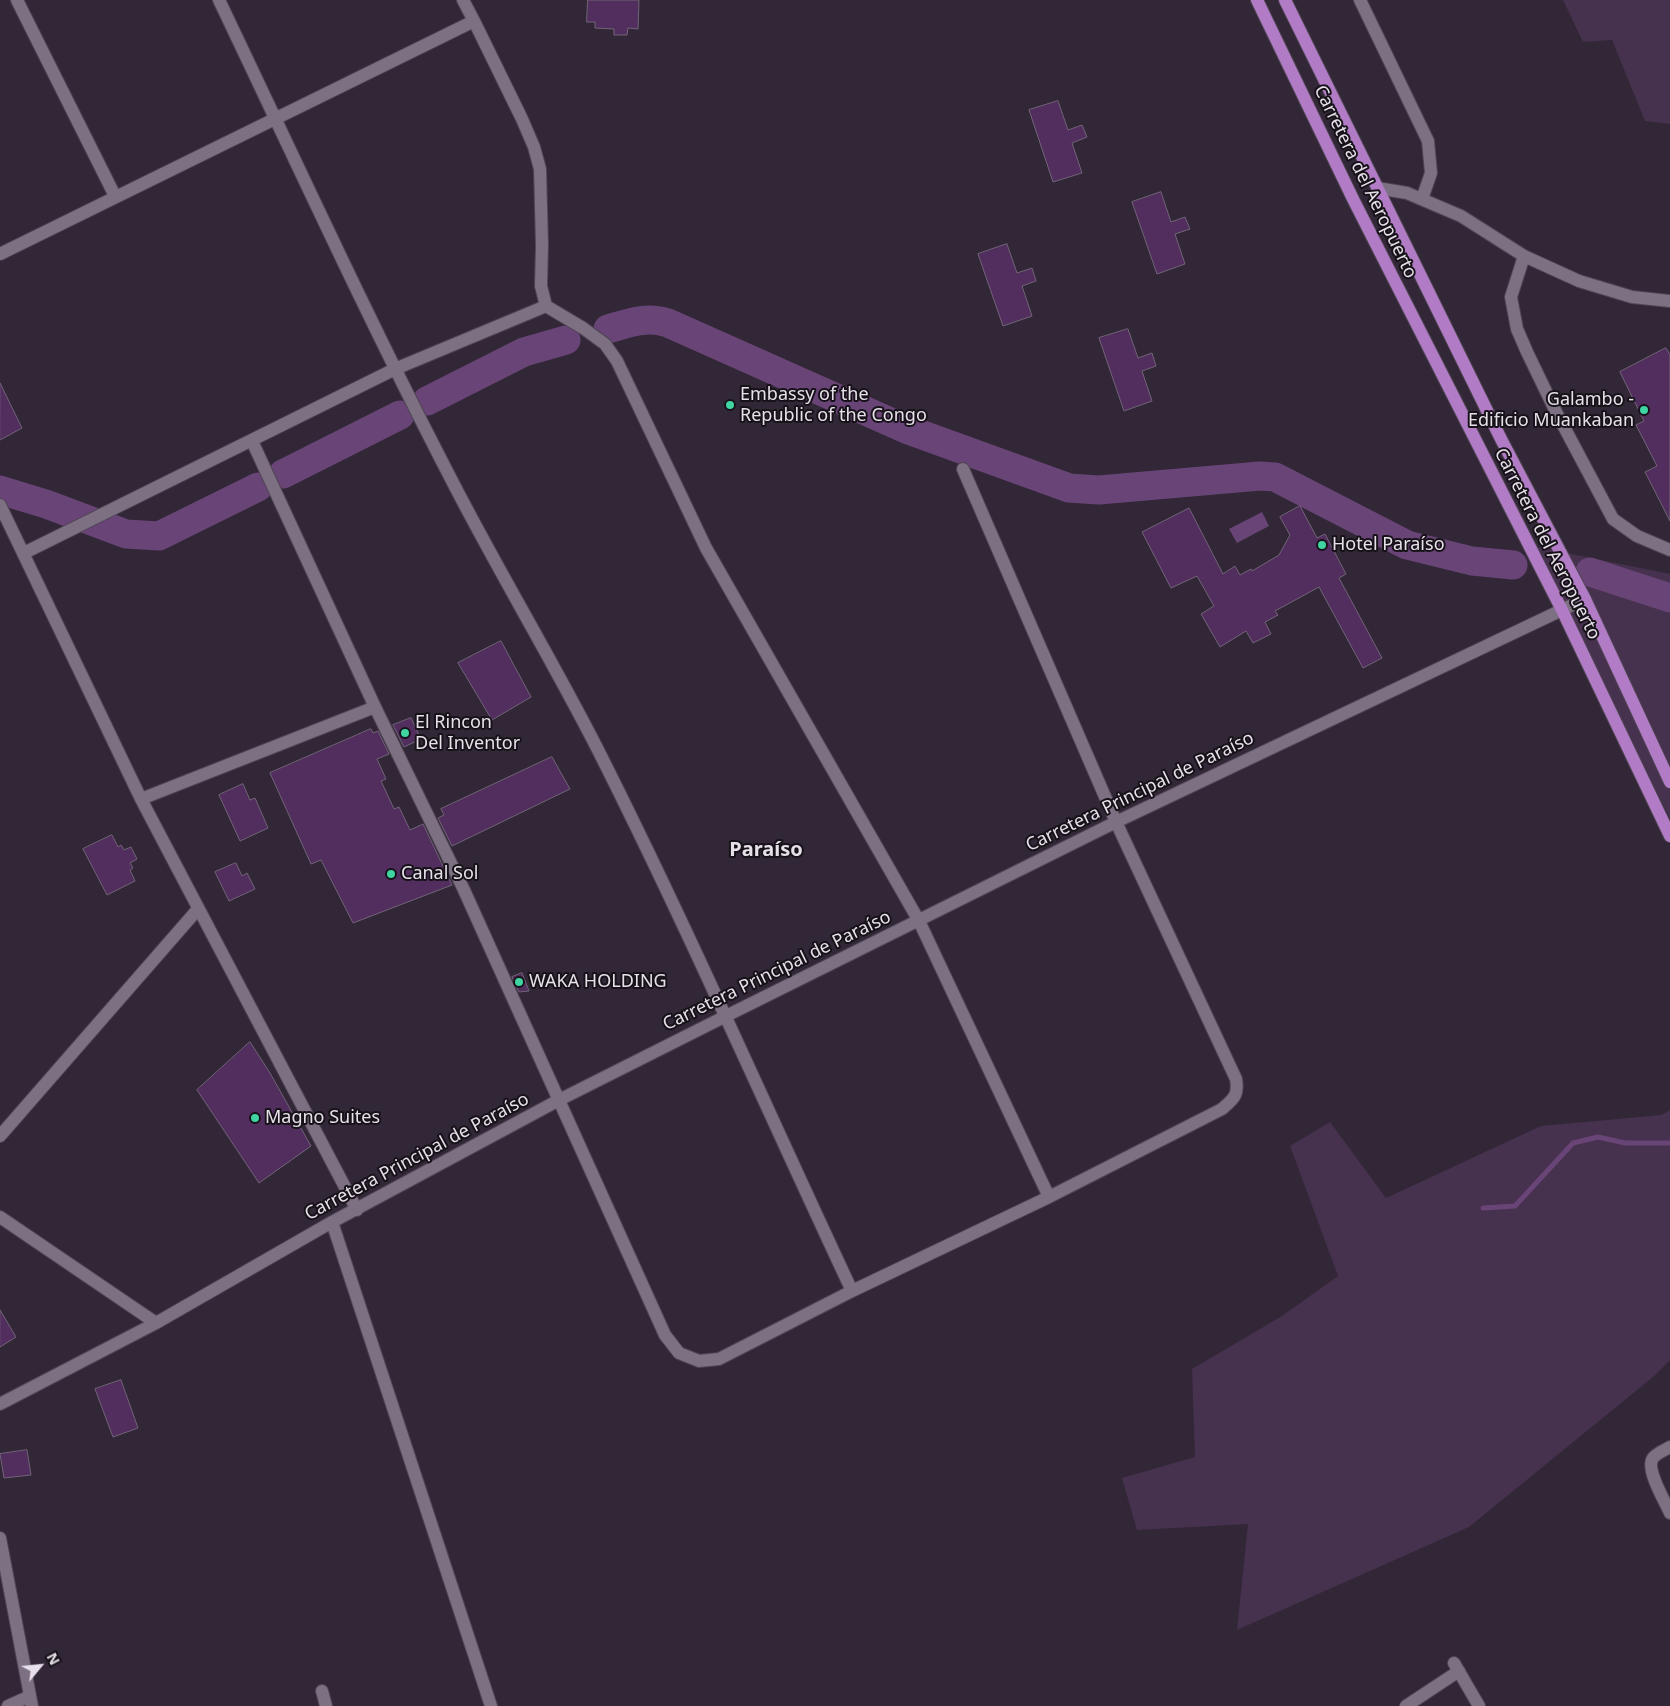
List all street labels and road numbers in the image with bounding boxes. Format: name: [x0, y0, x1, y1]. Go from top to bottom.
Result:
street label: Carretera del Aeropuerto: [1309, 82, 1421, 282]
street label: Carretera del Aeropuerto: [1489, 445, 1605, 643]
street label: Carretera Principal de Paraíso: [1023, 727, 1257, 857]
street label: Carretera Principal de Paraíso: [660, 906, 894, 1036]
street label: Carretera Principal de Paraíso: [301, 1089, 533, 1225]

